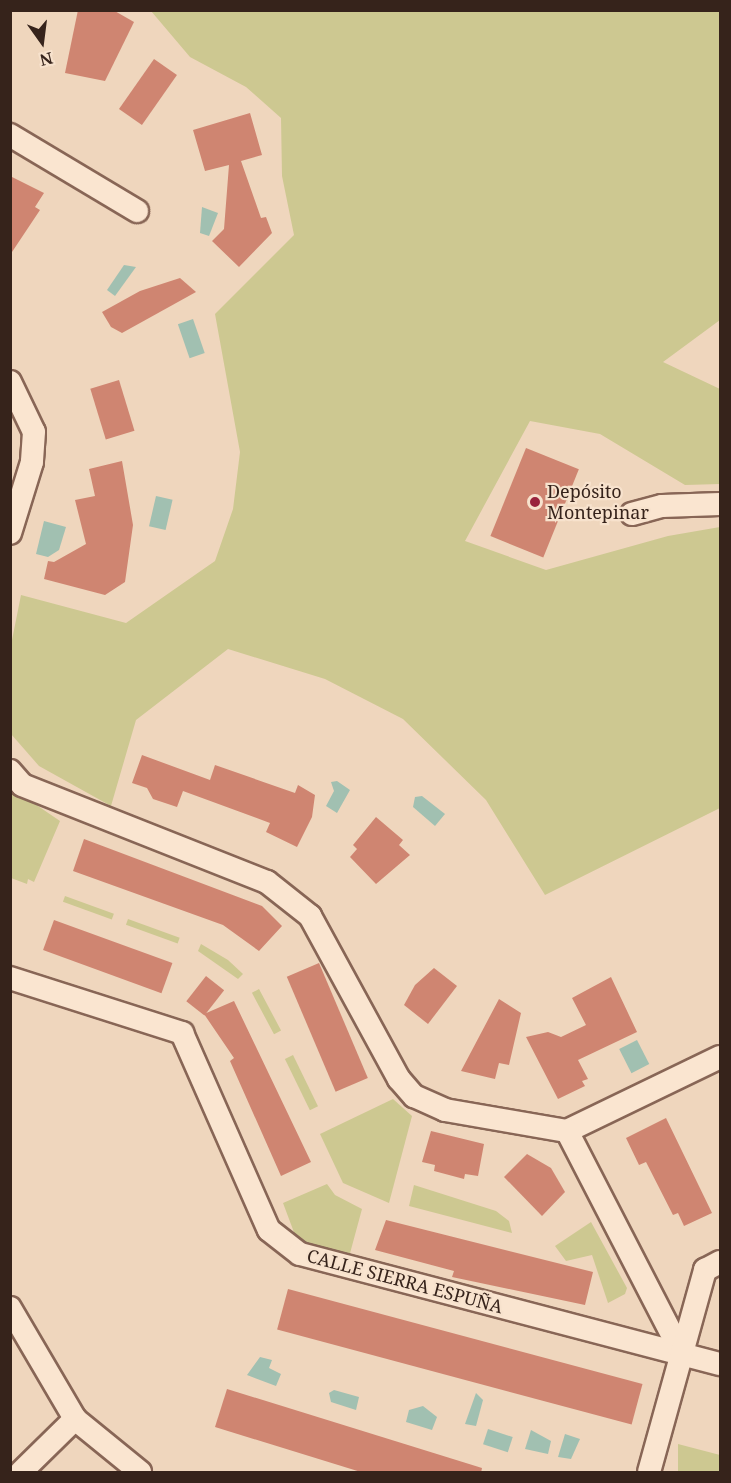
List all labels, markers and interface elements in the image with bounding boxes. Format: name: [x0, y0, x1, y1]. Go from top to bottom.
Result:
north arrow: [12, 12, 72, 72]
text: N: [38, 47, 55, 72]
place label: Depósito Montepinar: [547, 481, 649, 524]
marker: Depósito Montepinar: [528, 495, 542, 509]
street label: CALLE SIERRA ESPUÑA: [305, 1244, 505, 1318]

